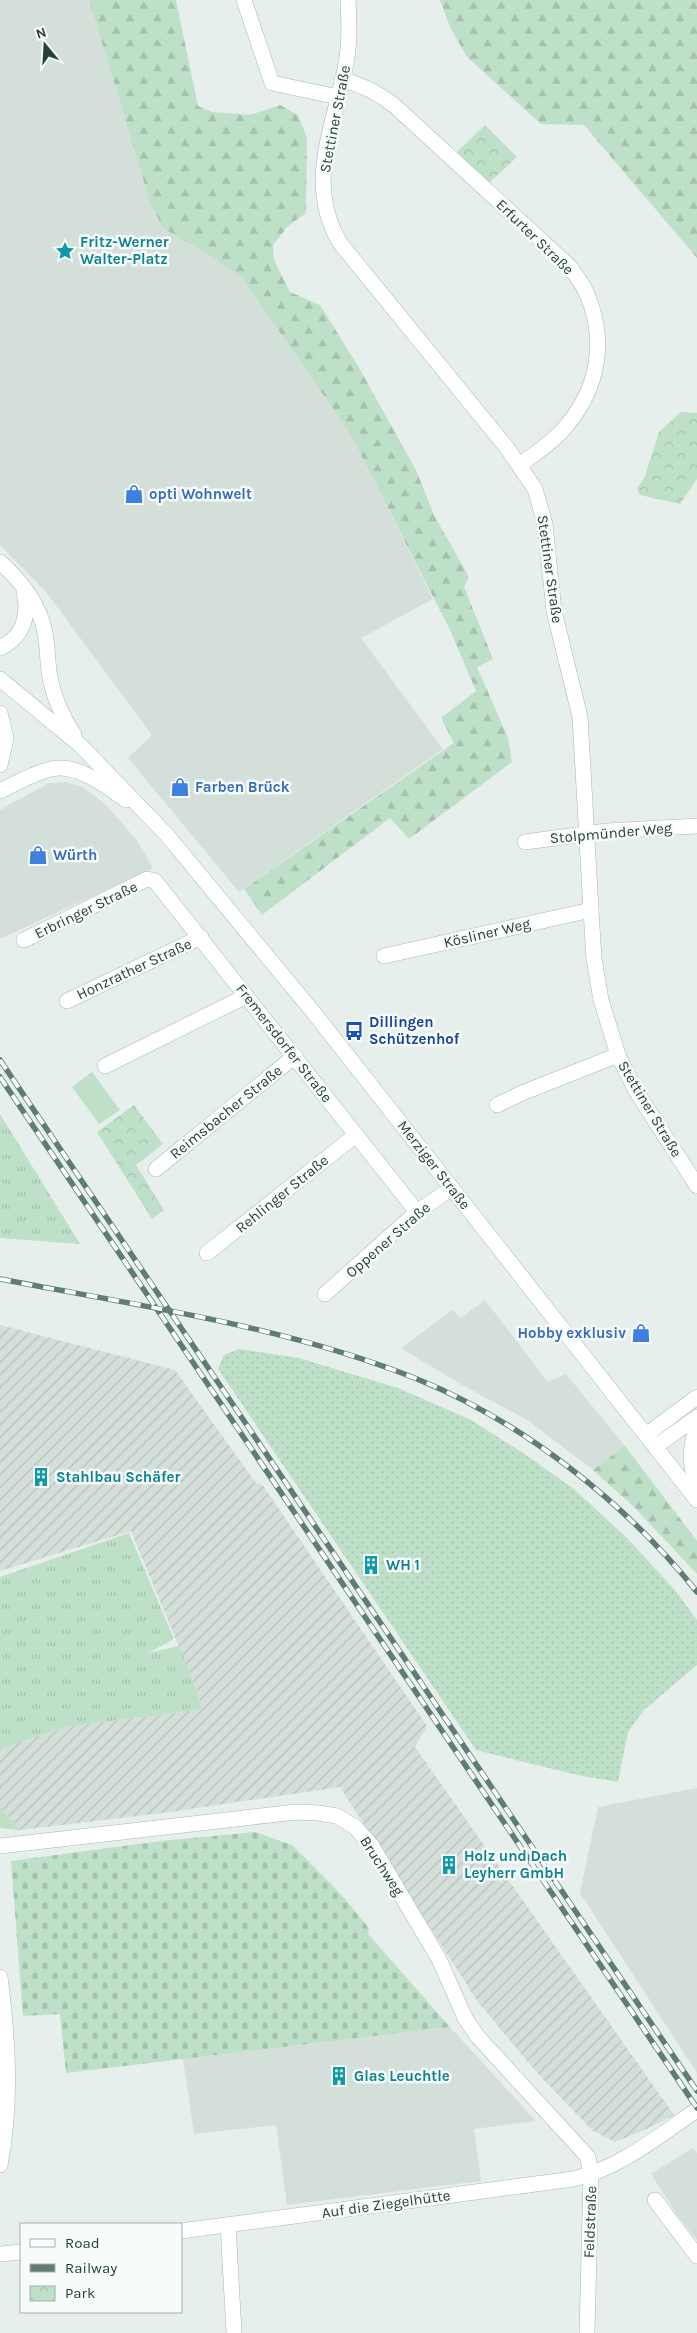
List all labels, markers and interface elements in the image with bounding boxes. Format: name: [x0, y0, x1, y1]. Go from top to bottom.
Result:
north arrow: [20, 20, 70, 70]
text: N: [34, 23, 49, 43]
street label: Stettiner Straße: [316, 64, 354, 174]
street label: Erfurter Straße: [492, 195, 578, 279]
place label: Fritz-Werner Walter-Platz: [80, 233, 169, 268]
place icon: Fritz-Werner Walter-Platz: [54, 240, 76, 262]
shop icon: opti Wohnwelt: [123, 483, 145, 505]
place label: opti Wohnwelt: [149, 485, 252, 503]
street label: Stettiner Straße: [533, 514, 567, 624]
shop icon: Farben Brück: [169, 776, 191, 798]
place label: Farben Brück: [195, 778, 290, 796]
street label: Stolpmünder Weg: [549, 819, 673, 847]
shop icon: Würth: [27, 844, 49, 866]
place label: Würth: [53, 846, 97, 864]
street label: Erbringer Straße: [32, 877, 140, 943]
street label: Kösliner Weg: [442, 914, 533, 952]
street label: Honzrather Straße: [74, 934, 194, 1004]
street label: Fremersdorfer Straße: [232, 980, 336, 1106]
place label: Dillingen Schützenhof: [369, 1013, 460, 1048]
bus stop icon: Dillingen Schützenhof: [343, 1020, 365, 1042]
street label: Stettiner Straße: [614, 1058, 686, 1160]
street label: Reimsbacher Straße: [166, 1061, 286, 1163]
street label: Merziger Straße: [394, 1117, 474, 1213]
street label: Rehlinger Straße: [232, 1151, 332, 1237]
street label: Oppener Straße: [342, 1198, 434, 1282]
shop icon: Hobby exklusiv: [630, 1322, 652, 1344]
place label: Hobby exklusiv: [517, 1324, 626, 1342]
building icon: Stahlbau Schäfer: [30, 1466, 52, 1488]
place label: Stahlbau Schäfer: [56, 1468, 180, 1486]
building icon: WH 1: [360, 1554, 382, 1576]
place label: WH 1: [386, 1556, 420, 1574]
street label: Bruchweg: [356, 1833, 408, 1900]
place label: Holz und Dach Leyherr GmbH: [464, 1847, 567, 1882]
building icon: Holz und Dach Leyherr GmbH: [438, 1854, 460, 1876]
building icon: Glas Leuchtle: [328, 2065, 350, 2087]
place label: Glas Leuchtle: [354, 2067, 450, 2085]
street label: Auf die Ziegelhütte: [321, 2186, 451, 2222]
street label: Feldstraße: [580, 2186, 600, 2258]
legend: [20, 2223, 182, 2313]
text: Road: [65, 2234, 100, 2252]
text: Railway: [65, 2259, 117, 2277]
text: Park: [65, 2284, 95, 2302]

